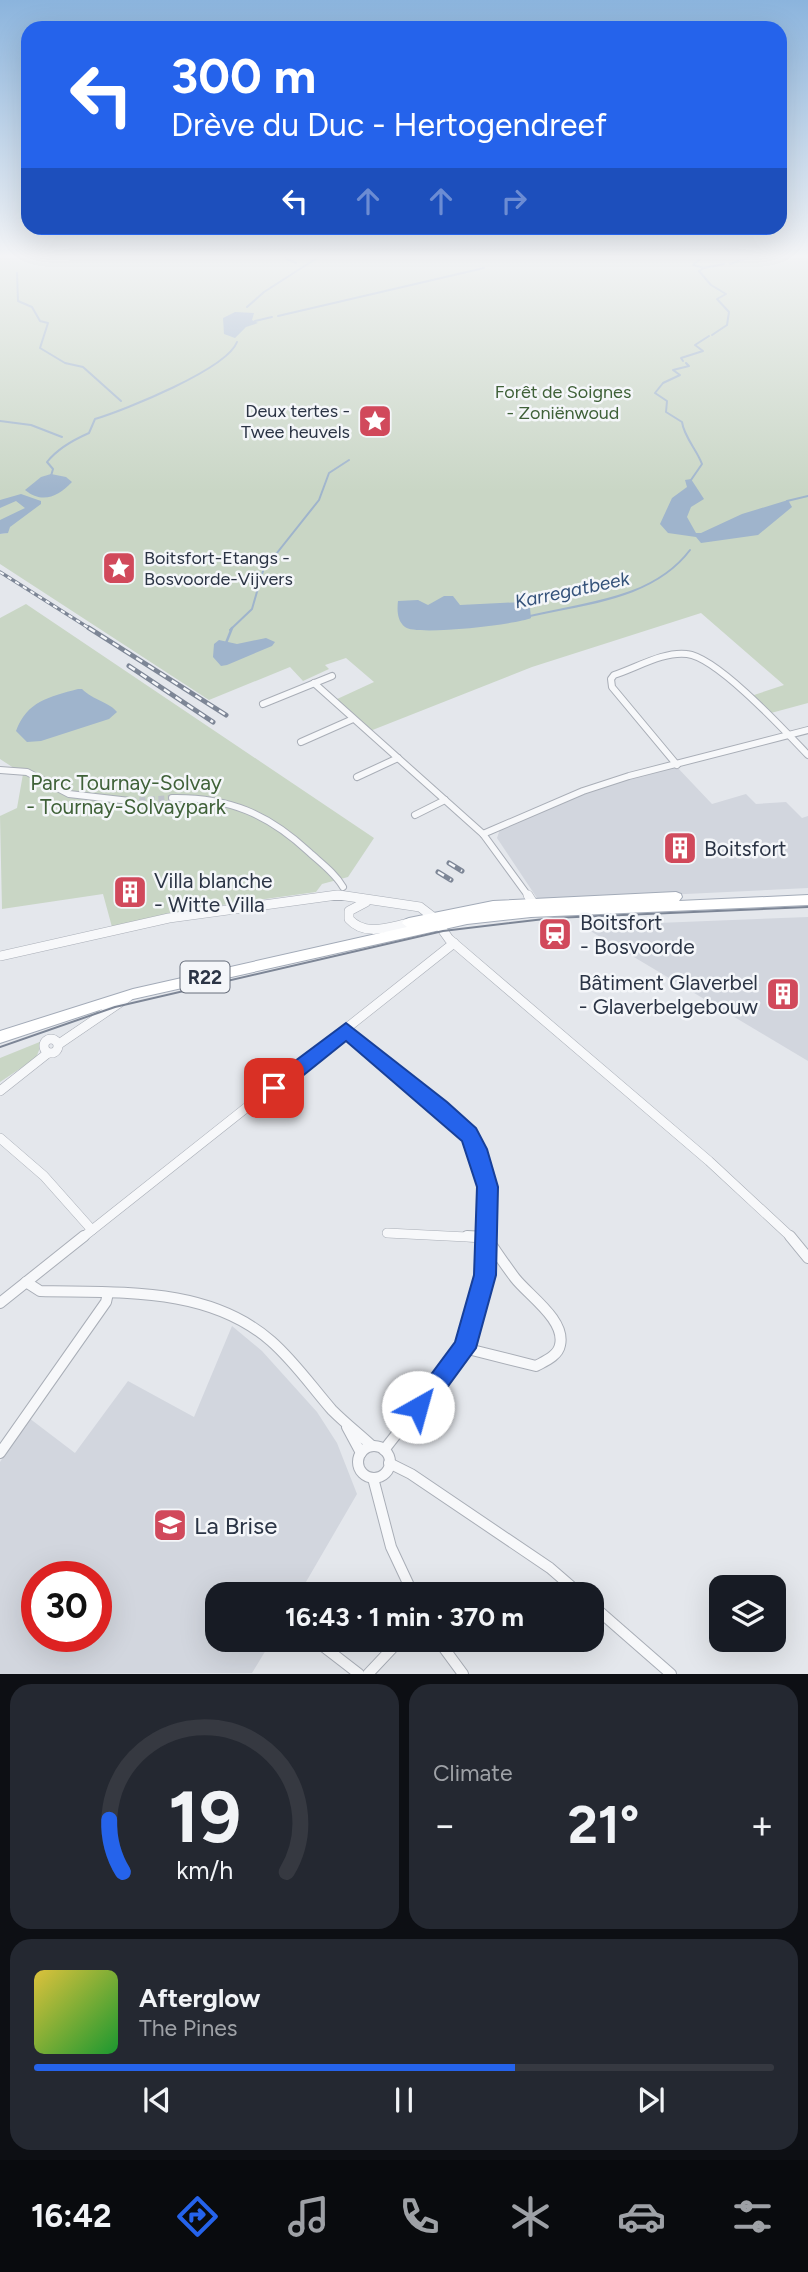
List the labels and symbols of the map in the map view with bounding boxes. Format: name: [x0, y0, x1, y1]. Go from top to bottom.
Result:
park label: Forêt de Soignes - Zoniënwoud: [495, 381, 631, 424]
place label: Deux tertes - Twee heuvels: [241, 400, 350, 443]
place icon: Deux tertes - Twee heuvels: [356, 402, 394, 440]
place label: Boitsfort-Etangs - Bosvoorde-Vijvers: [144, 547, 293, 590]
place icon: Boitsfort-Etangs - Bosvoorde-Vijvers: [100, 549, 138, 587]
water label: Karregatbeek: [513, 566, 632, 613]
park label: Parc Tournay-Solvay - Tournay-Solvaypark: [26, 770, 227, 819]
building icon: Boitsfort: [661, 829, 699, 867]
place label: Boitsfort: [704, 836, 787, 861]
place label: Villa blanche - Witte Villa: [154, 868, 272, 917]
building icon: Villa blanche - Witte Villa: [111, 873, 149, 911]
place label: Boitsfort - Bosvoorde: [580, 910, 695, 959]
station icon: Boitsfort - Bosvoorde: [536, 915, 574, 953]
road number: R22: [180, 962, 230, 993]
place label: Bâtiment Glaverbel - Glaverbelgebouw: [579, 970, 759, 1019]
building icon: Bâtiment Glaverbel - Glaverbelgebouw: [764, 975, 802, 1013]
pin: [244, 1058, 304, 1118]
position arrow: [381, 1370, 455, 1444]
school or university icon: La Brise: [151, 1506, 189, 1544]
place label: La Brise: [194, 1511, 277, 1540]
speed limit sign: 30: [21, 1561, 112, 1652]

